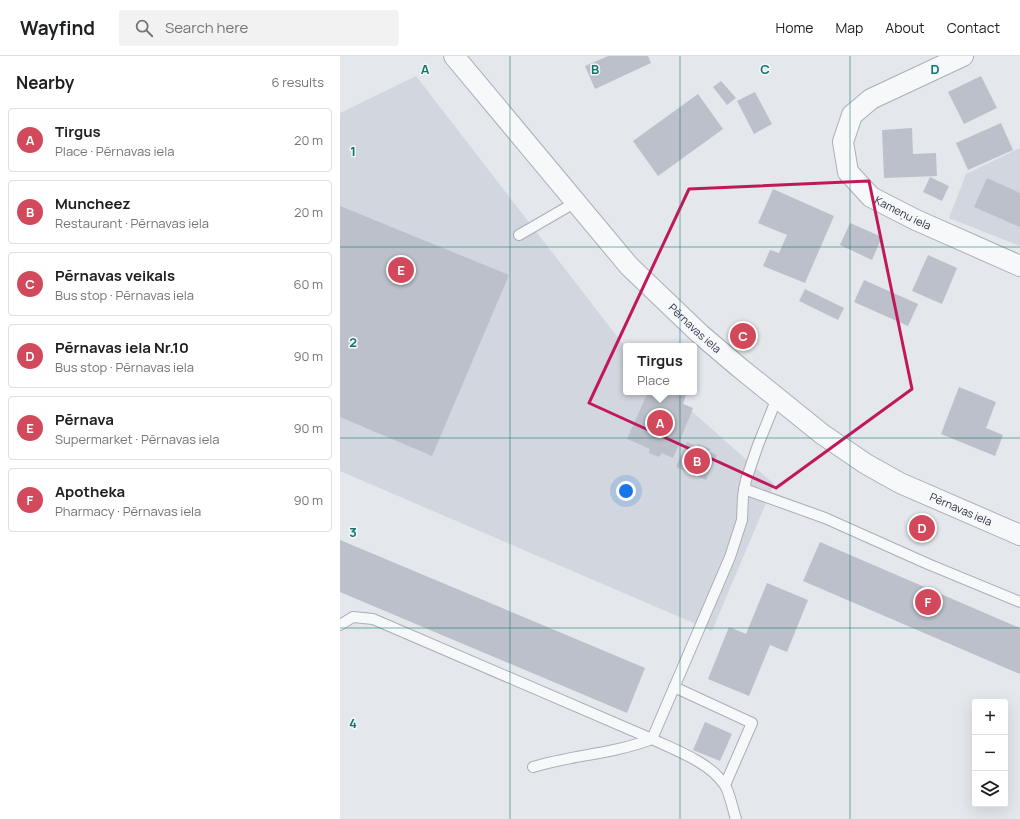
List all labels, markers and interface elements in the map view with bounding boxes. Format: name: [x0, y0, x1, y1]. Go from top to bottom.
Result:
search box: [119, 10, 399, 46]
text: Wayfind: [20, 15, 95, 41]
icon: search: [133, 17, 155, 39]
text: Search here: [165, 17, 248, 38]
text: Home: [776, 18, 813, 37]
text: Map: [835, 18, 863, 37]
text: About: [885, 18, 925, 37]
text: Contact: [947, 18, 1000, 37]
text: A: [421, 60, 430, 78]
text: B: [591, 60, 599, 78]
text: C: [760, 60, 770, 78]
text: D: [930, 60, 940, 78]
text: Nearby: [16, 71, 74, 94]
text: 6 results: [272, 73, 324, 91]
text: Tirgus: [55, 121, 101, 142]
text: A: [26, 131, 34, 149]
text: 20 m: [294, 131, 323, 149]
text: Place · Pērnavas iela: [55, 142, 174, 160]
text: 1: [350, 142, 356, 160]
street label: Kameņu iela: [872, 192, 934, 233]
text: Muncheez: [55, 193, 131, 214]
text: B: [26, 203, 34, 221]
text: 20 m: [294, 203, 323, 221]
text: Restaurant · Pērnavas iela: [55, 214, 209, 232]
pin: E: [388, 255, 414, 285]
text: Pērnavas veikals: [55, 265, 175, 286]
text: C: [25, 275, 35, 293]
text: 60 m: [293, 275, 323, 293]
text: Bus stop · Pērnavas iela: [55, 286, 194, 304]
street label: Pērnavas iela: [666, 300, 725, 356]
pin: C: [730, 321, 756, 351]
text: 2: [349, 333, 357, 351]
text: Pērnavas iela Nr.10: [55, 337, 189, 358]
popup: [623, 343, 697, 395]
text: D: [25, 347, 35, 365]
text: 90 m: [293, 347, 323, 365]
text: Tirgus: [637, 350, 683, 371]
text: Bus stop · Pērnavas iela: [55, 358, 194, 376]
text: Place: [637, 371, 670, 389]
pin: A: [647, 408, 673, 438]
text: Pērnava: [55, 409, 114, 430]
text: E: [26, 419, 34, 437]
text: 90 m: [293, 419, 323, 437]
text: Supermarket · Pērnavas iela: [55, 430, 220, 448]
pin: B: [684, 446, 710, 476]
text: Apotheka: [55, 481, 125, 502]
your location: [616, 481, 636, 501]
street label: Pērnavas iela: [928, 489, 995, 529]
text: F: [27, 491, 33, 509]
text: 90 m: [293, 491, 323, 509]
text: Pharmacy · Pērnavas iela: [55, 502, 201, 520]
pin: D: [909, 513, 935, 543]
text: 3: [349, 523, 357, 541]
pin: F: [915, 587, 941, 617]
map controls: [972, 699, 1008, 807]
button: +: [972, 699, 1008, 735]
text: 4: [349, 714, 357, 732]
button: −: [972, 735, 1008, 771]
button: layers: [972, 771, 1008, 807]

